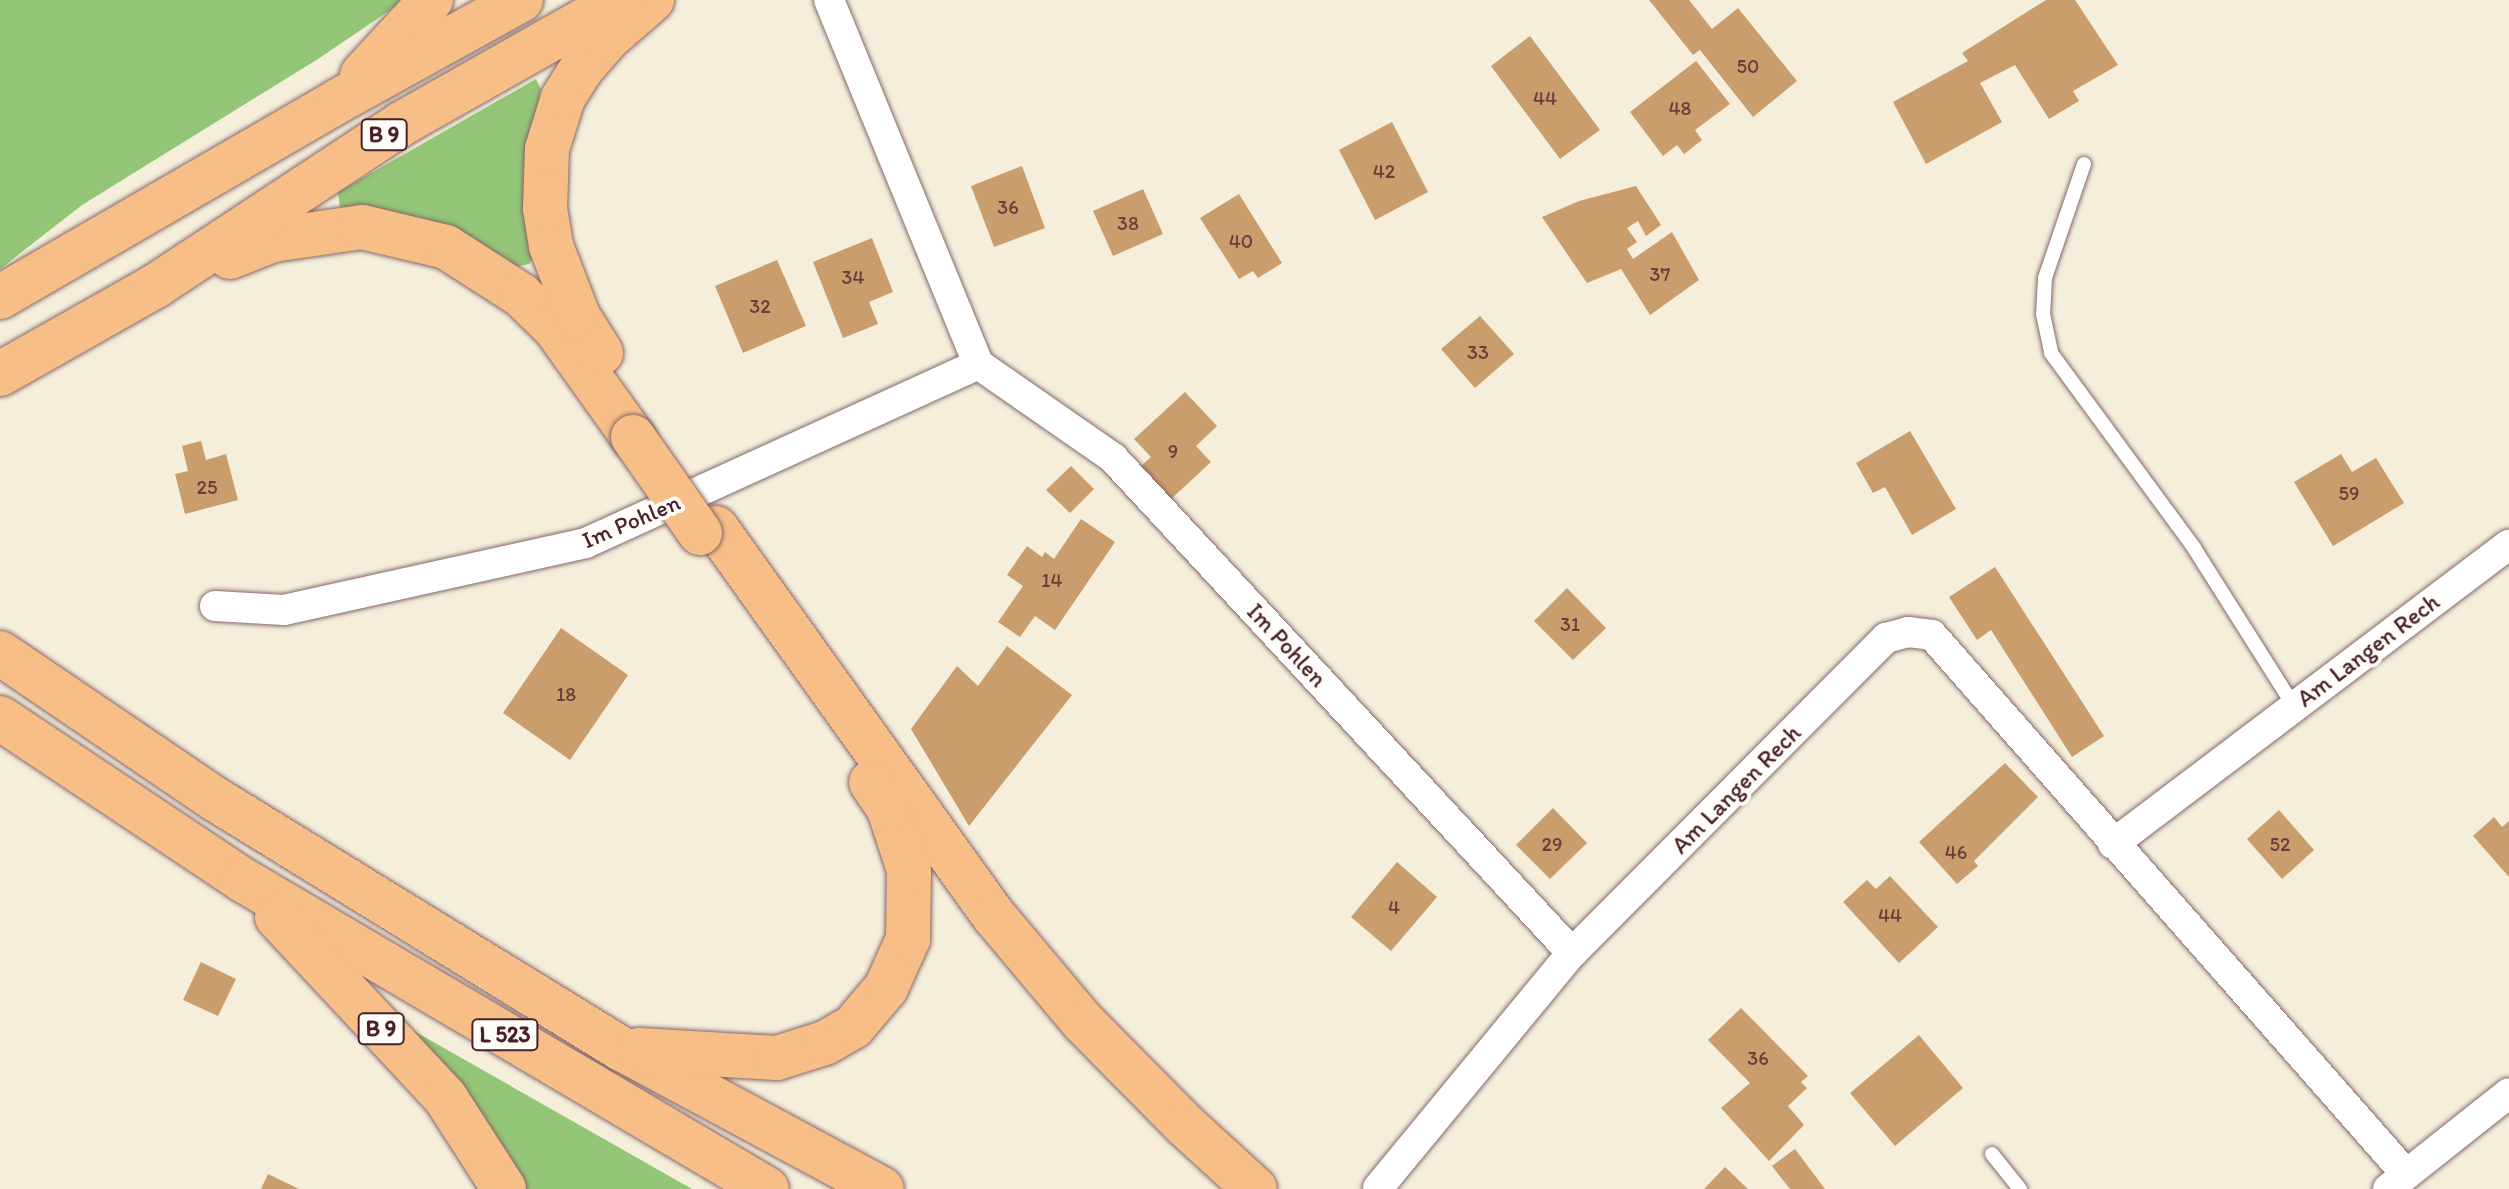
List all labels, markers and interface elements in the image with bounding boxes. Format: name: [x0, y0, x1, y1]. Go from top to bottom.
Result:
house number: 50: [1737, 54, 1759, 78]
house number: 44: [1533, 86, 1557, 110]
house number: 48: [1669, 96, 1691, 120]
road number: B 9: [360, 117, 408, 153]
house number: 42: [1373, 159, 1395, 183]
house number: 36: [997, 195, 1019, 219]
house number: 38: [1117, 211, 1139, 235]
house number: 40: [1229, 229, 1253, 253]
house number: 37: [1650, 262, 1670, 286]
house number: 34: [842, 265, 864, 289]
house number: 32: [749, 294, 771, 318]
house number: 33: [1467, 340, 1489, 364]
house number: 9: [1168, 439, 1178, 463]
house number: 25: [196, 475, 218, 499]
house number: 59: [2339, 481, 2359, 505]
street label: Im Pohlen: [577, 487, 685, 555]
house number: 14: [1041, 568, 1063, 592]
street label: Am Langen Rech: [2291, 587, 2445, 713]
street label: Im Pohlen: [1241, 597, 1333, 693]
house number: 31: [1560, 612, 1580, 636]
house number: 18: [556, 682, 576, 706]
street label: Am Langen Rech: [1665, 718, 1807, 860]
house number: 29: [1542, 832, 1562, 856]
house number: 52: [2269, 832, 2291, 856]
house number: 46: [1945, 840, 1967, 864]
house number: 4: [1388, 895, 1400, 919]
house number: 44: [1878, 903, 1902, 927]
road number: B 9: [357, 1011, 405, 1047]
road number: L 523: [471, 1017, 539, 1053]
house number: 36: [1747, 1046, 1769, 1070]

